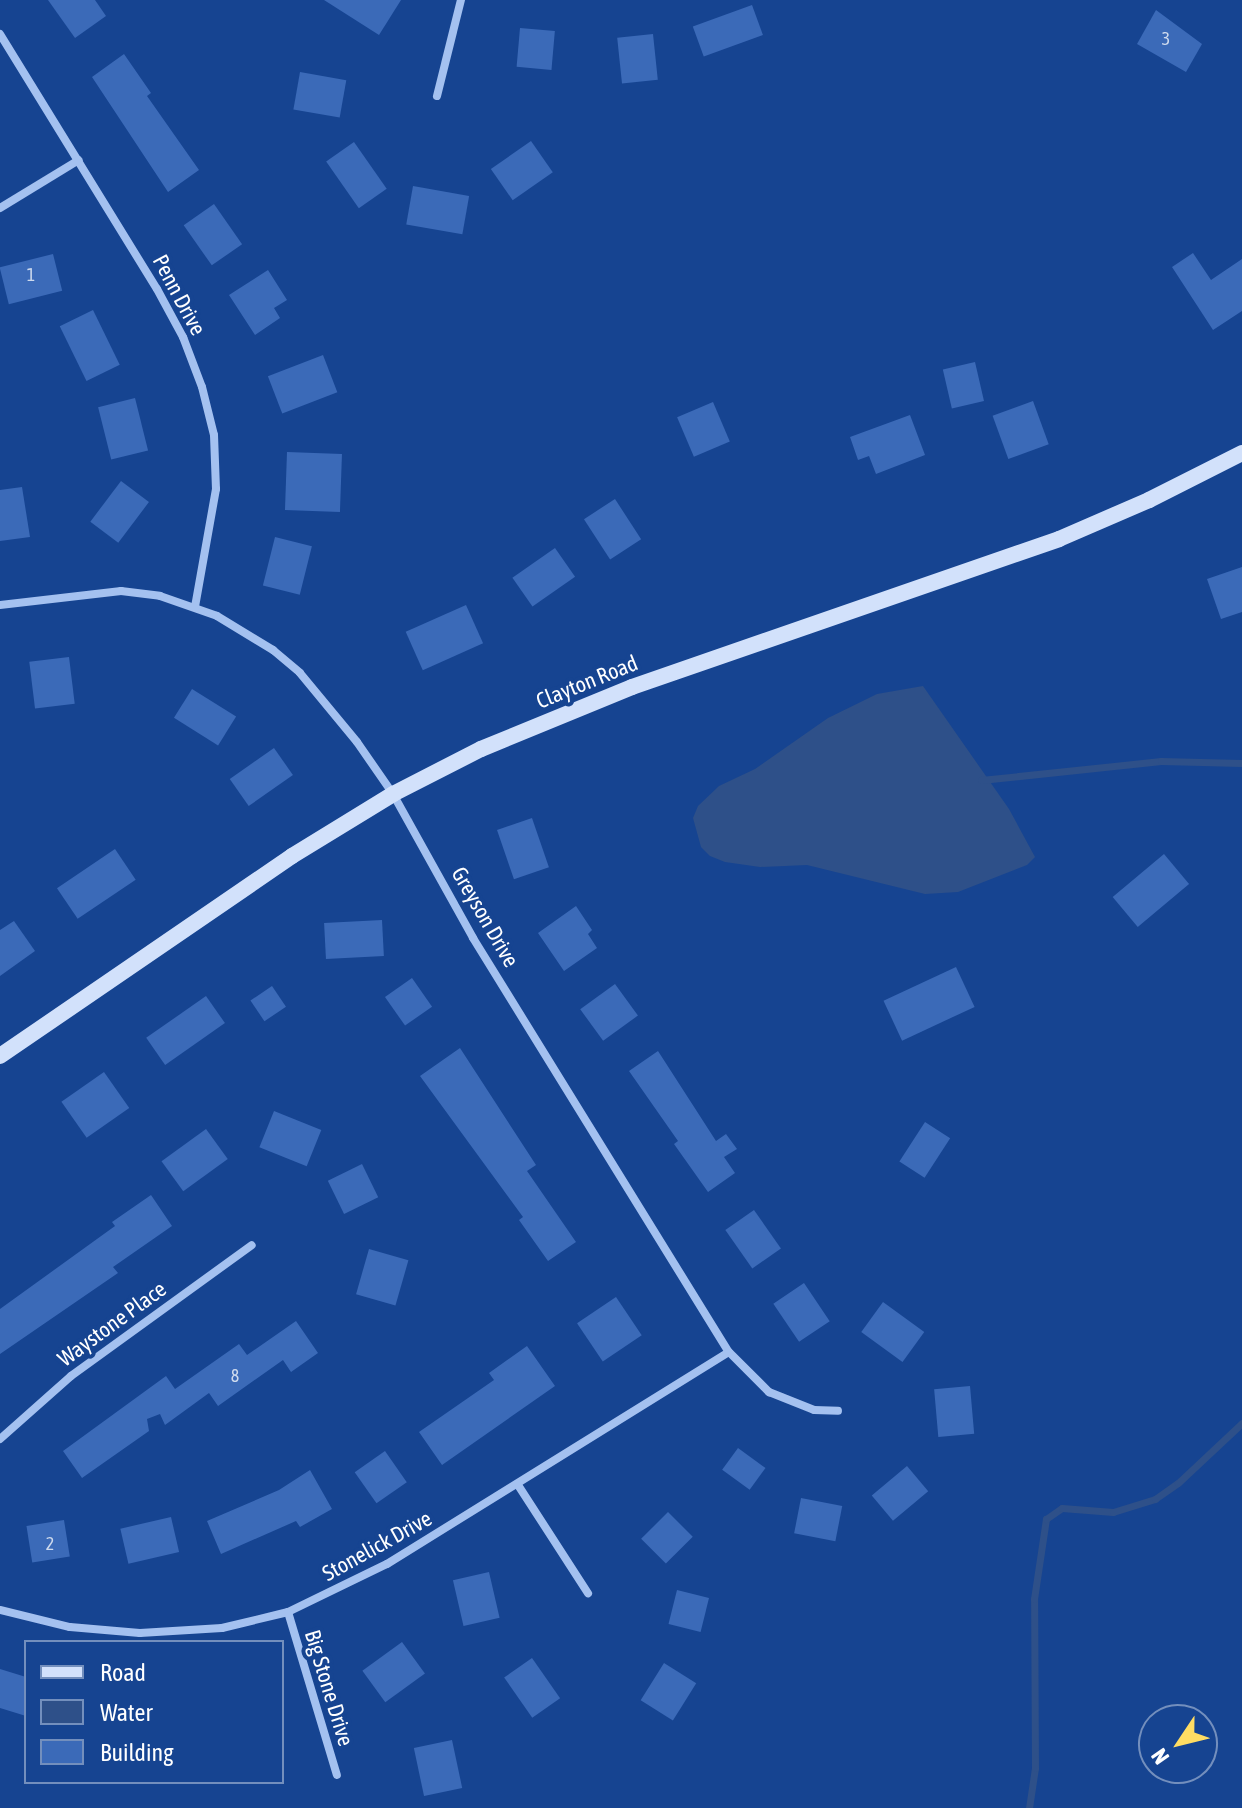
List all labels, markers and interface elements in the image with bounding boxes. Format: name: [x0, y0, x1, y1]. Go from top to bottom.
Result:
house number: 3: [1162, 28, 1170, 50]
street label: Penn Drive: [147, 250, 211, 340]
house number: 1: [27, 264, 35, 286]
street label: Clayton Road: [532, 650, 642, 714]
street label: Greyson Drive: [446, 862, 524, 972]
street label: Waystone Place: [53, 1276, 171, 1372]
house number: 8: [231, 1365, 239, 1387]
street label: Stonelick Drive: [318, 1505, 436, 1587]
house number: 2: [46, 1533, 54, 1555]
street label: Big Stone Drive: [299, 1627, 359, 1749]
legend: [24, 1640, 284, 1784]
text: Road: [100, 1659, 146, 1686]
text: Water: [100, 1699, 153, 1726]
north arrow: [1138, 1704, 1218, 1784]
text: Building: [100, 1739, 173, 1766]
text: N: [1146, 1744, 1174, 1769]

